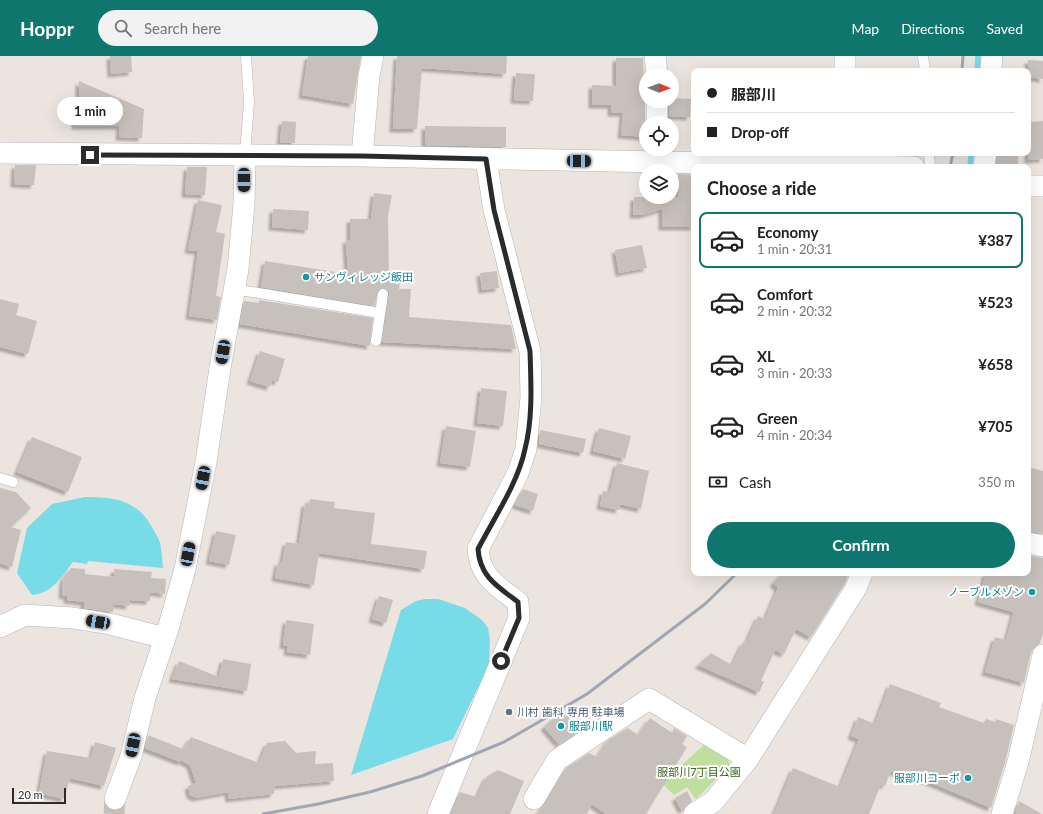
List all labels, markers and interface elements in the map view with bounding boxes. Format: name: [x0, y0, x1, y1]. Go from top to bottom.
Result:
search box: [98, 10, 378, 46]
text: Hoppr: [20, 17, 74, 40]
icon: search: [112, 17, 134, 39]
text: Search here: [144, 19, 221, 37]
text: Map: [852, 20, 879, 37]
text: Directions: [901, 20, 964, 37]
text: Saved: [986, 20, 1023, 37]
north arrow: [639, 68, 679, 108]
map controls: [639, 68, 679, 204]
text: 服部川: [731, 85, 776, 103]
callout: 1 min: [57, 97, 123, 125]
text: 1 min: [74, 103, 106, 119]
button: locate: [639, 116, 679, 156]
text: Drop-off: [731, 123, 789, 141]
route end: [81, 146, 99, 164]
car: [567, 155, 591, 167]
button: layers: [639, 164, 679, 204]
car: [238, 168, 250, 192]
text: Choose a ride: [707, 177, 816, 199]
icon: car: [709, 222, 745, 258]
text: Economy: [757, 223, 818, 241]
text: ¥387: [978, 231, 1013, 249]
text: 1 min · 20:31: [757, 241, 832, 257]
place label: サンヴィレッジ飯田: [314, 270, 413, 283]
marker: サンヴィレッジ飯田: [301, 272, 311, 282]
icon: car: [709, 284, 745, 320]
text: Comfort: [757, 285, 813, 303]
text: ¥523: [978, 293, 1013, 311]
text: 2 min · 20:32: [757, 303, 832, 319]
car: [215, 339, 231, 365]
icon: car: [709, 346, 745, 382]
text: XL: [757, 347, 775, 365]
text: ¥658: [978, 355, 1013, 373]
text: 3 min · 20:33: [757, 365, 832, 381]
icon: car: [709, 408, 745, 444]
text: Green: [757, 409, 798, 427]
text: ¥705: [978, 417, 1013, 435]
text: 4 min · 20:34: [757, 427, 832, 443]
car: [195, 465, 211, 491]
icon: cash: [707, 471, 729, 493]
text: Cash: [739, 473, 771, 491]
text: 350 m: [978, 474, 1015, 490]
button: Confirm: [707, 522, 1015, 568]
car: [180, 541, 196, 567]
place label: ノーブルメゾン: [948, 585, 1024, 598]
marker: ノーブルメゾン: [1027, 587, 1037, 597]
car: [85, 614, 111, 630]
route start: [492, 652, 510, 670]
place label: 川村 歯科 専用 駐車場: [517, 705, 624, 718]
marker: 川村 歯科 専用 駐車場: [504, 707, 514, 717]
place label: 服部川駅: [569, 719, 613, 732]
marker: 服部川駅: [556, 721, 566, 731]
car: [125, 732, 141, 758]
park label: 服部川7丁目公園: [657, 765, 741, 778]
place label: 服部川コーポ: [894, 771, 960, 784]
marker: 服部川コーポ: [963, 773, 973, 783]
scale bar: [12, 786, 66, 805]
text: 20 m: [18, 788, 43, 801]

